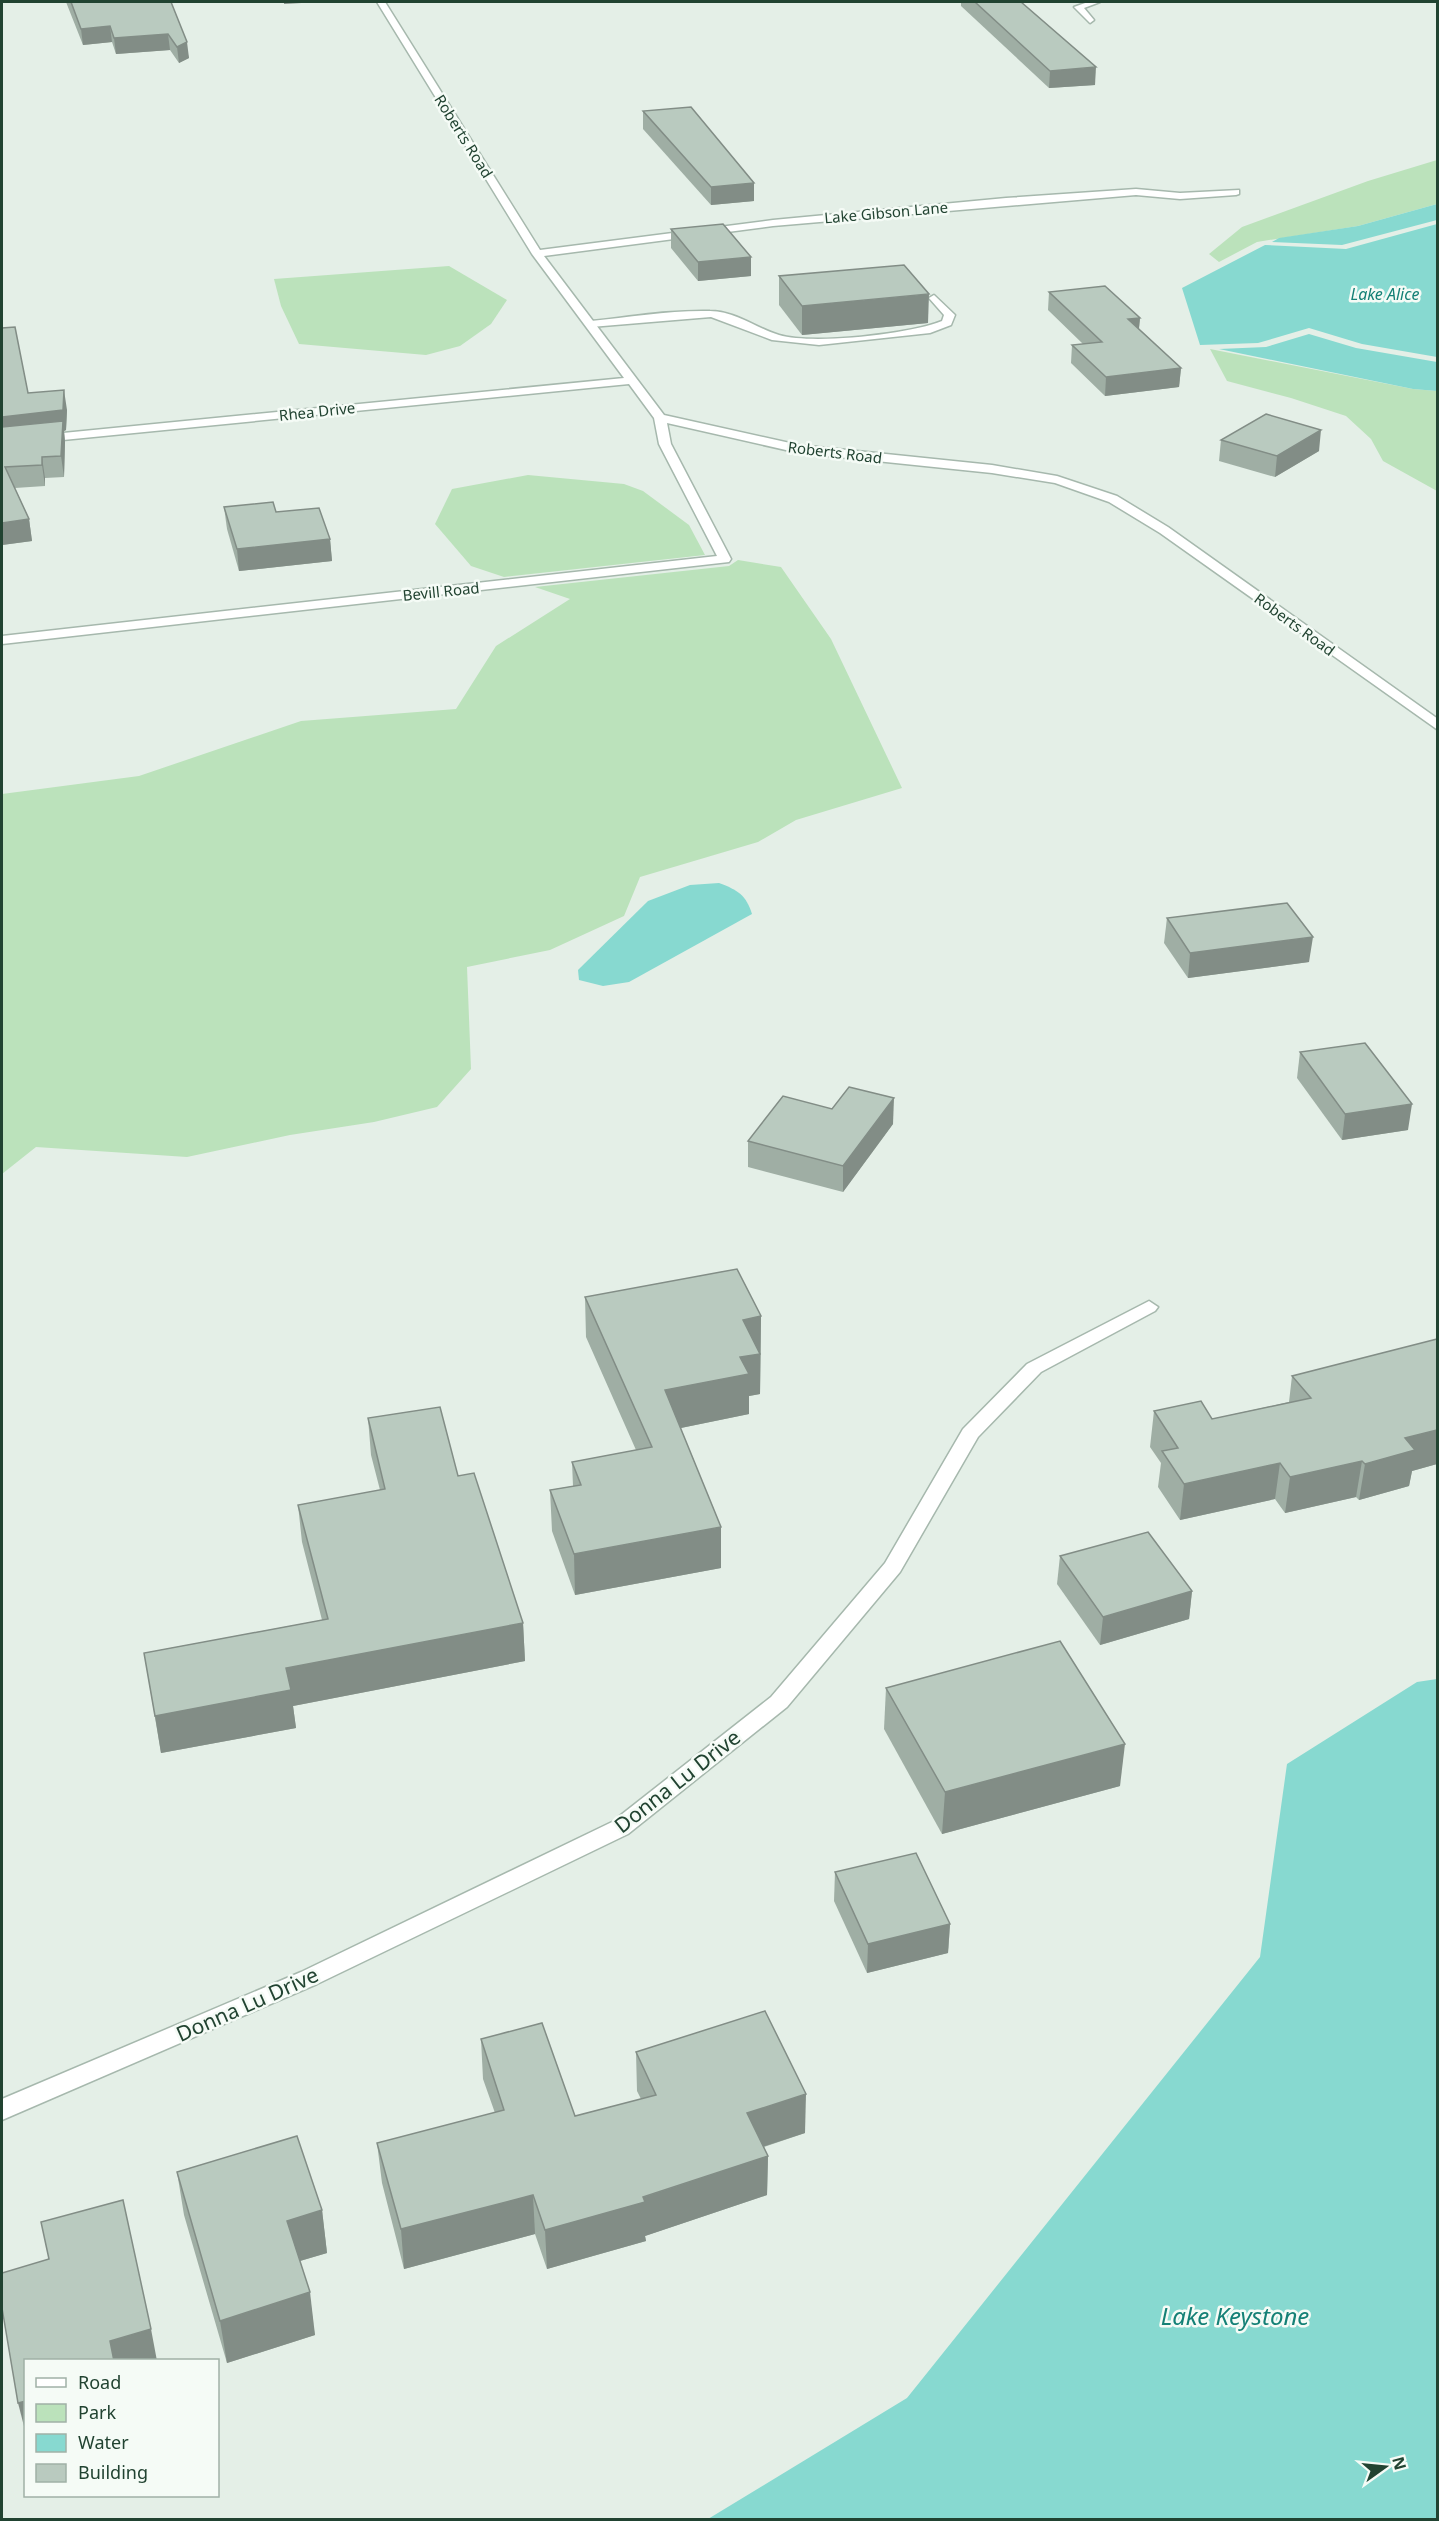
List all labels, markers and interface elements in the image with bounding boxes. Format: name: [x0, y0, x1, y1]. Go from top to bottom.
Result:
street label: Roberts Road: [430, 90, 498, 182]
street label: Lake Gibson Lane: [823, 197, 949, 227]
water label: Lake Alice: [1351, 283, 1419, 305]
street label: Rhea Drive: [278, 397, 356, 425]
street label: Roberts Road: [787, 436, 883, 468]
street label: Bevill Road: [402, 577, 480, 605]
street label: Roberts Road: [1251, 588, 1339, 660]
street label: Donna Lu Drive: [608, 1723, 746, 1839]
street label: Donna Lu Drive: [172, 1960, 322, 2048]
water label: Lake Keystone: [1161, 2299, 1309, 2332]
legend: [24, 2359, 219, 2497]
text: Road: [78, 2370, 121, 2394]
text: Park: [78, 2400, 116, 2424]
text: Water: [78, 2430, 129, 2454]
north arrow: [1355, 2437, 1415, 2497]
text: N: [1387, 2454, 1412, 2472]
text: Building: [78, 2460, 148, 2484]

